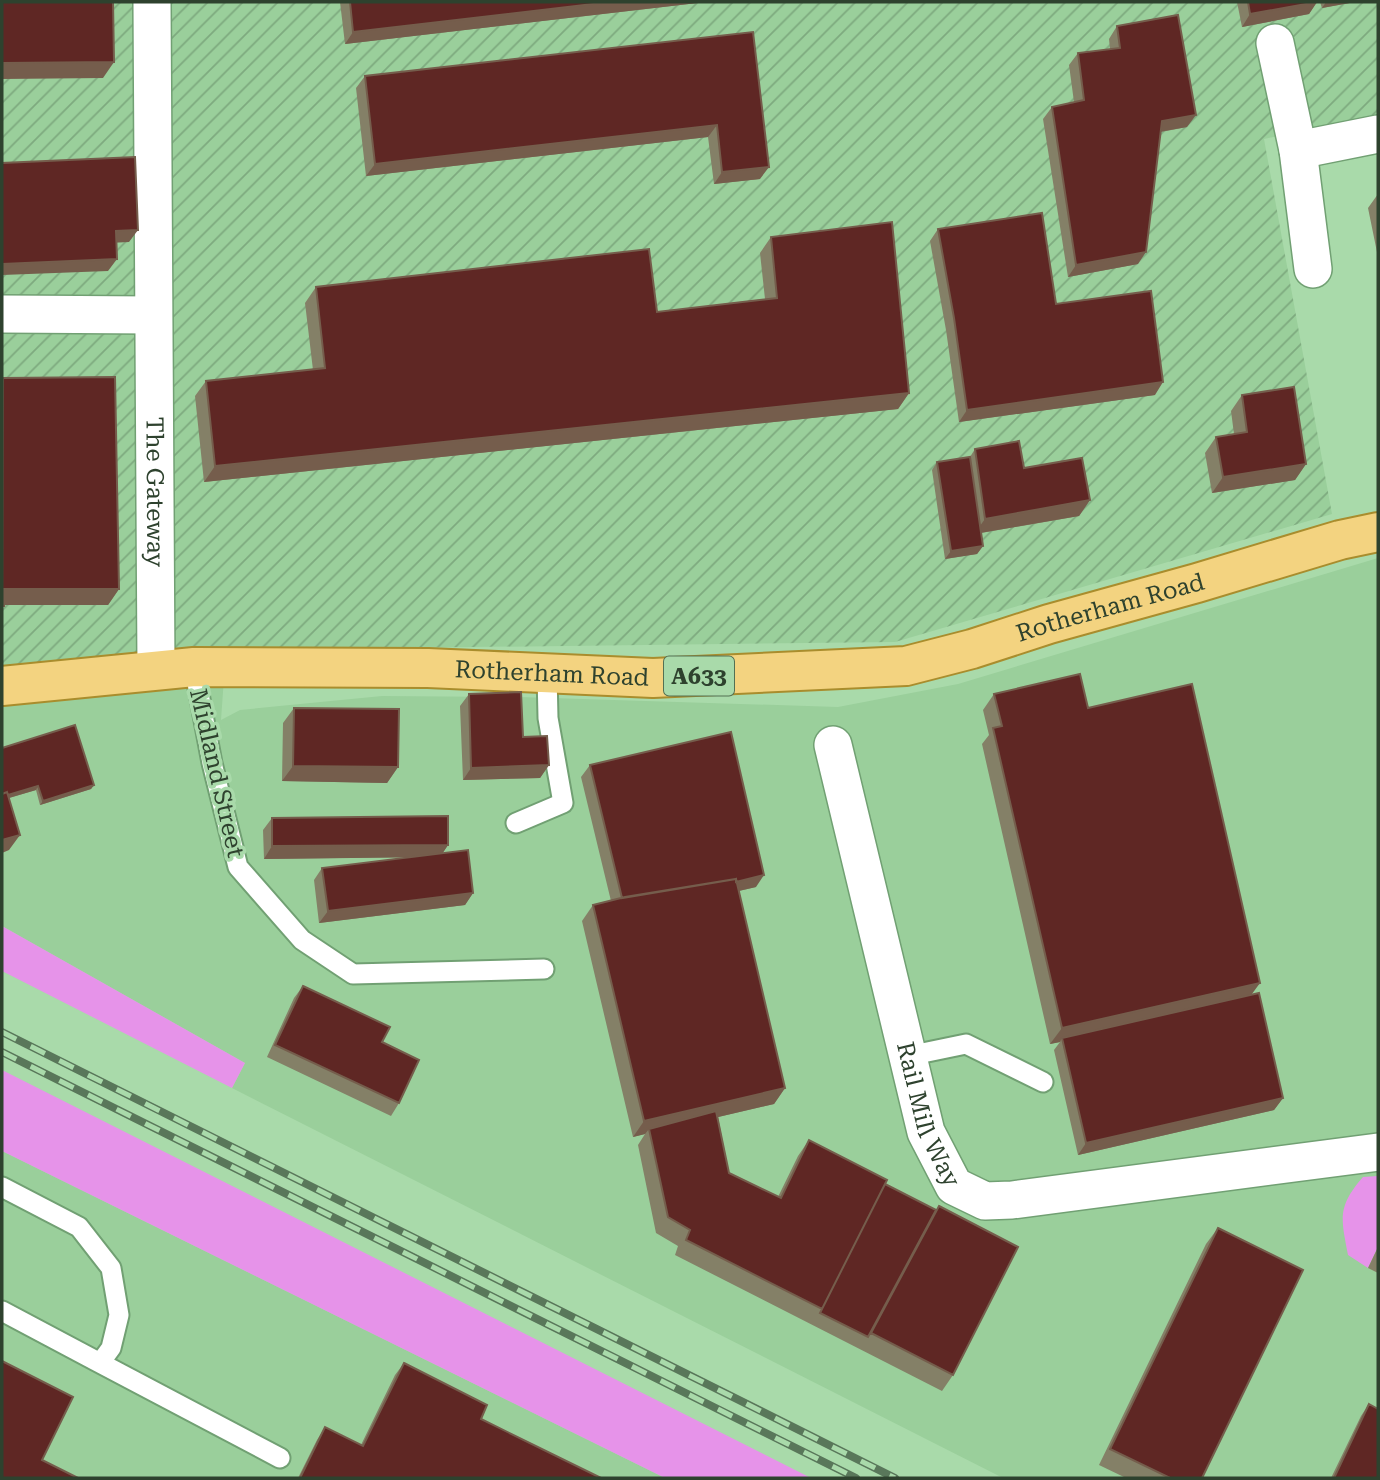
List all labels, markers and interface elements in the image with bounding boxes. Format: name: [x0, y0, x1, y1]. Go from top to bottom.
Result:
street label: The Gateway: [140, 417, 169, 568]
street label: Rotherham Road: [1013, 568, 1207, 648]
street label: Rotherham Road: [454, 655, 650, 692]
road number: A633: [664, 656, 734, 696]
street label: Midland Street: [184, 686, 250, 860]
street label: Rail Mill Way: [891, 1039, 966, 1192]

